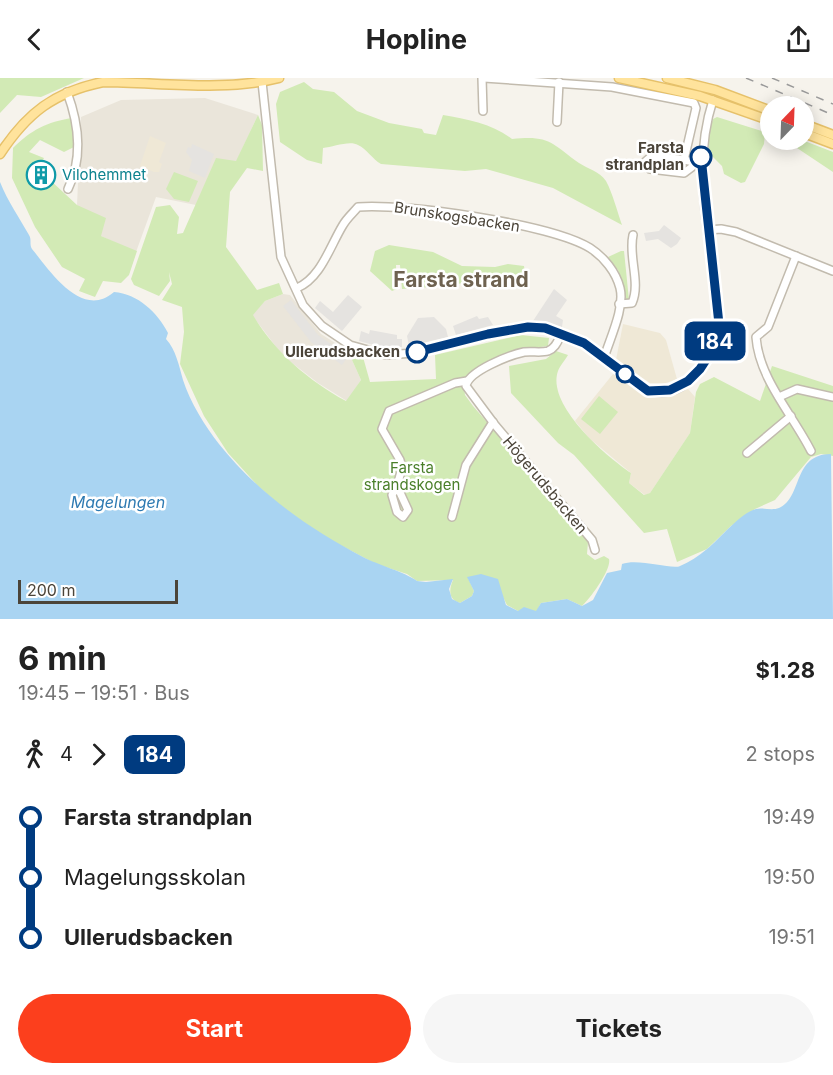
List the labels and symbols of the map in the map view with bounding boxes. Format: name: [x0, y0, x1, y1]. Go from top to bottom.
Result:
north arrow: [760, 96, 814, 150]
place label: Farsta strandplan: [605, 138, 684, 174]
marker: Farsta strandplan: [690, 146, 712, 168]
building icon: Vilohemmet: [25, 159, 57, 191]
place label: Vilohemmet: [62, 165, 146, 184]
street label: Brunskogsbacken: [393, 197, 521, 236]
district label: Farsta strand: [393, 267, 529, 292]
line badge: 184: [680, 322, 750, 360]
marker: Ullerudsbacken: [406, 341, 428, 363]
place label: Ullerudsbacken: [285, 342, 400, 361]
unlabelled marker: [616, 365, 634, 383]
street label: Högerudsbacken: [499, 432, 592, 537]
park label: Farsta strandskogen: [364, 458, 460, 494]
water label: Magelungen: [71, 492, 165, 512]
scale bar: [18, 577, 178, 604]

